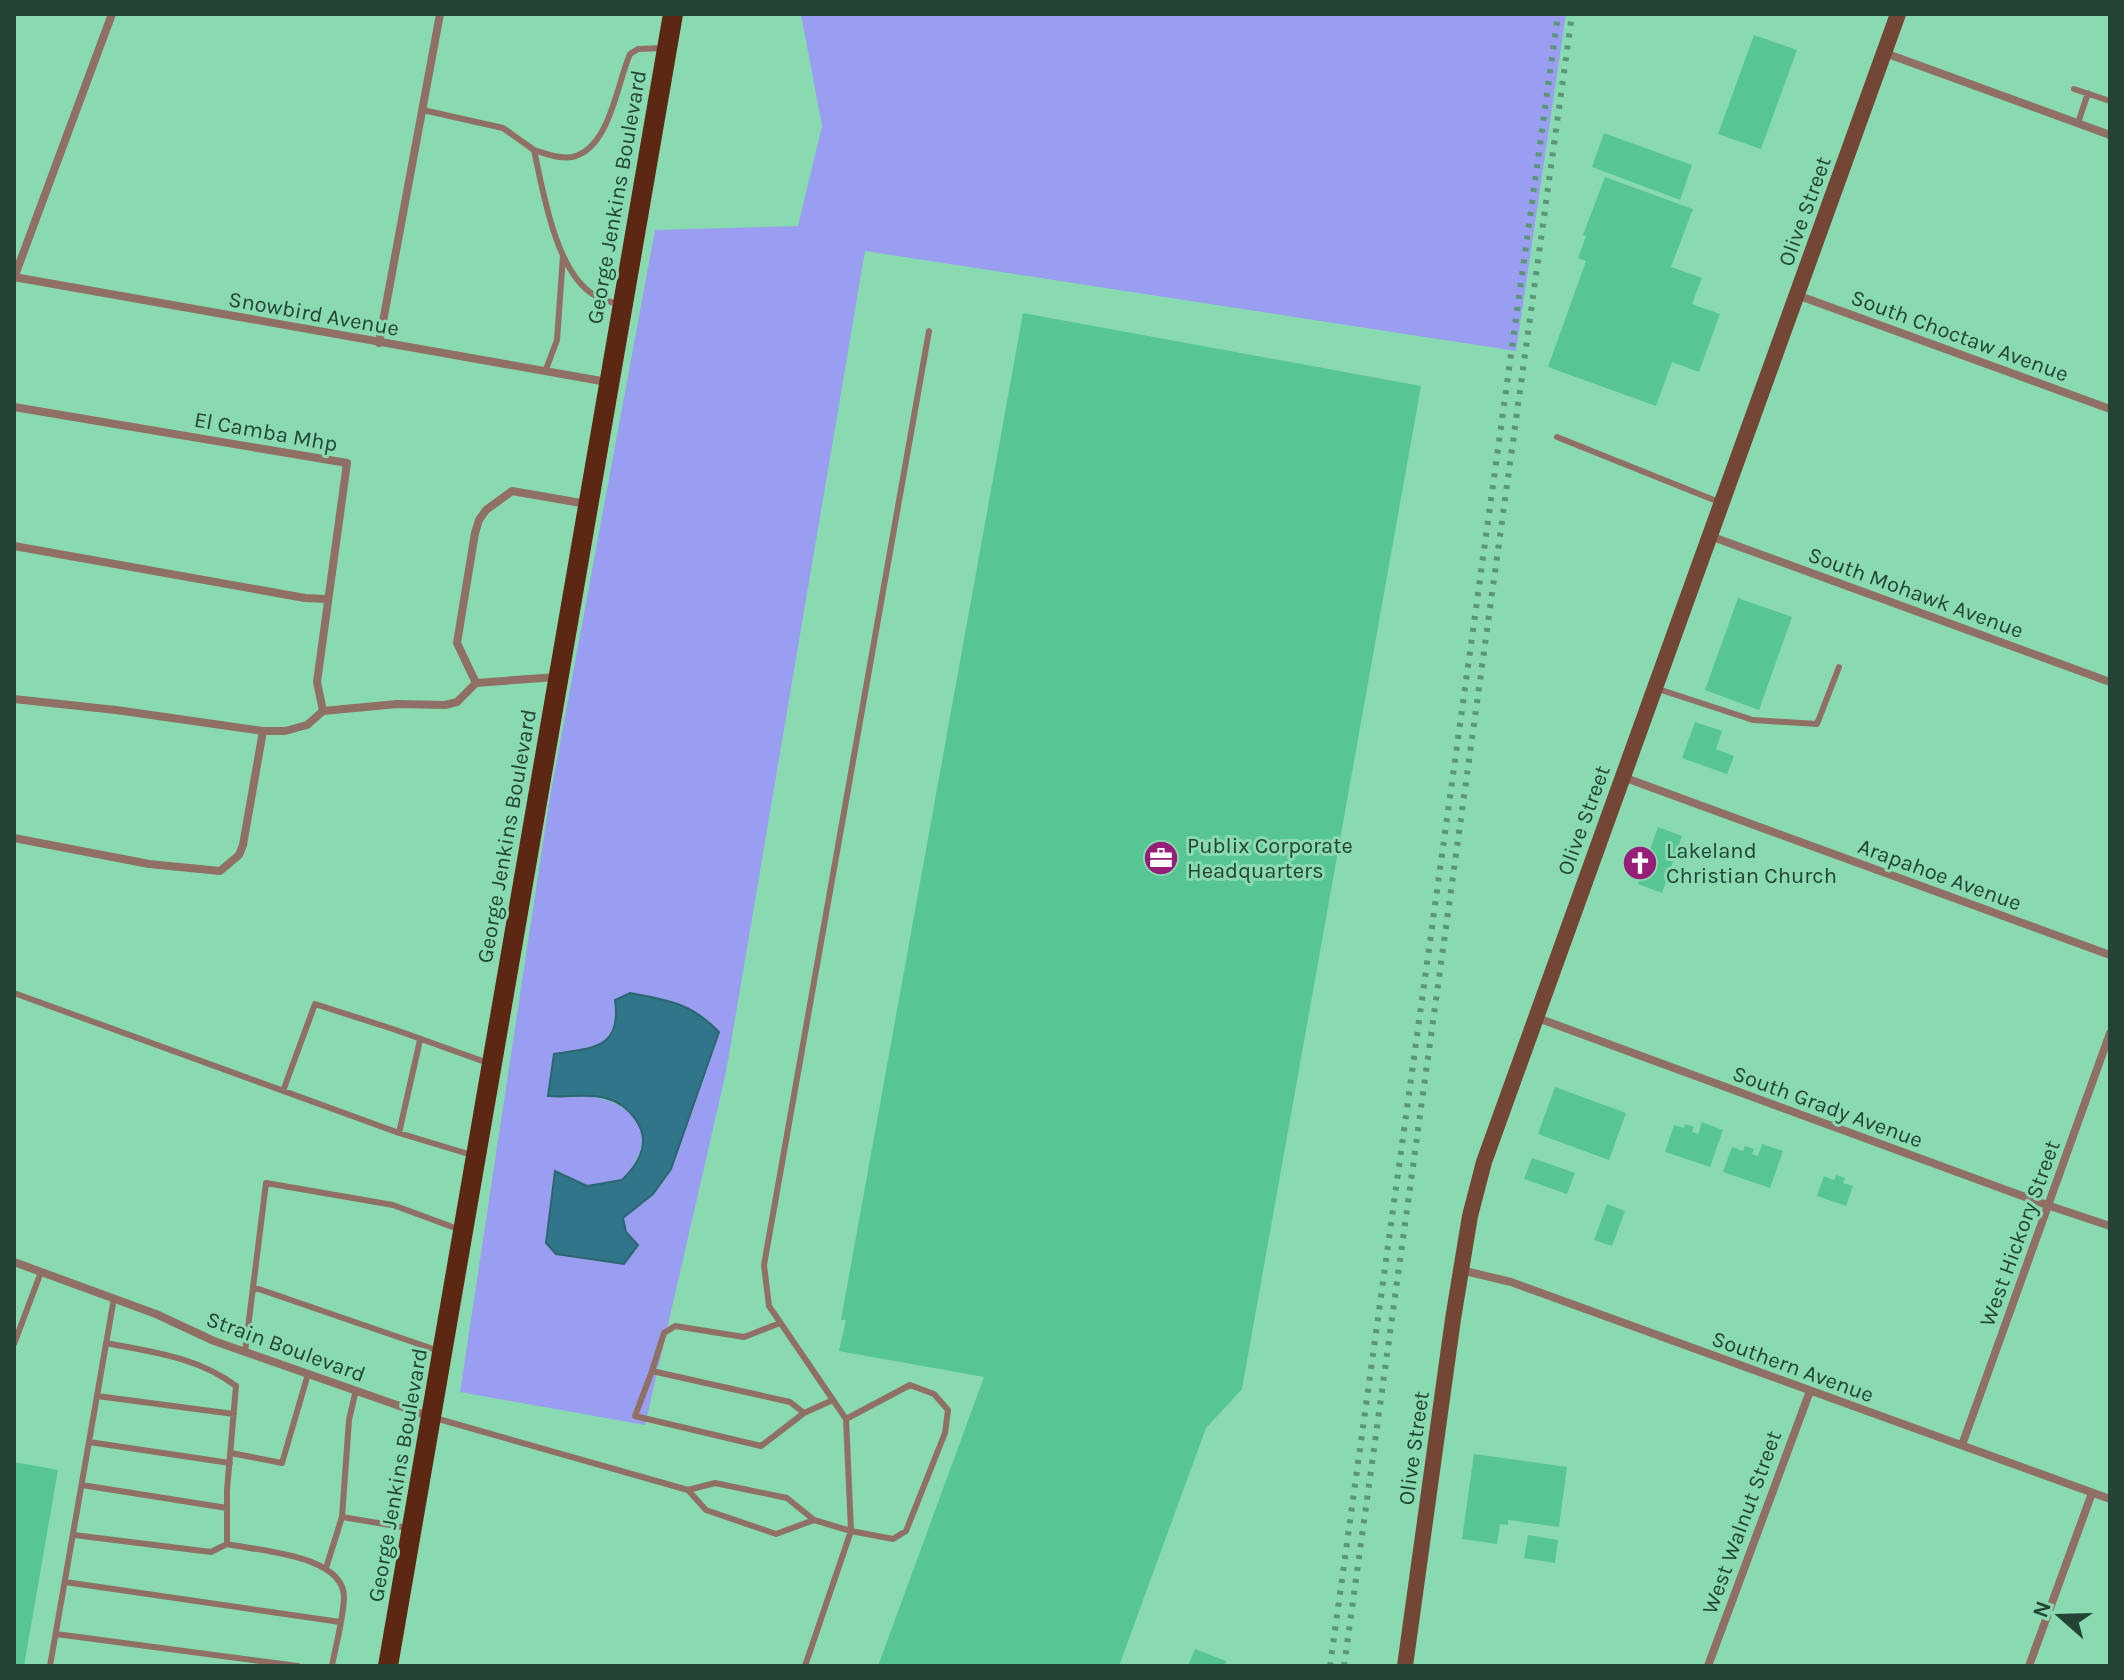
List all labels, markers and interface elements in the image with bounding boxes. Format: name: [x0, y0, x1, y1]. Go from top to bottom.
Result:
street label: George Jenkins Boulevard: [582, 68, 652, 326]
street label: Olive Street: [1773, 153, 1837, 270]
street label: South Choctaw Avenue: [1847, 284, 2072, 387]
street label: Snowbird Avenue: [227, 286, 401, 342]
street label: El Camba Mhp: [192, 407, 340, 457]
street label: South Mohawk Avenue: [1804, 542, 2027, 644]
street label: George Jenkins Boulevard: [472, 707, 542, 965]
street label: Olive Street: [1552, 762, 1616, 879]
place label: Publix Corporate Headquarters: [1187, 833, 1353, 884]
street label: Arapahoe Avenue: [1854, 833, 2025, 917]
place label: Lakeland Christian Church: [1666, 838, 1837, 889]
office icon: Publix Corporate Headquarters: [1142, 839, 1180, 877]
church icon: Lakeland Christian Church: [1621, 844, 1659, 882]
street label: South Grady Avenue: [1729, 1060, 1926, 1153]
street label: West Hickory Street: [1974, 1137, 2066, 1330]
street label: Strain Boulevard: [203, 1306, 369, 1388]
street label: Southern Avenue: [1708, 1326, 1877, 1408]
street label: George Jenkins Boulevard: [363, 1346, 433, 1604]
street label: Olive Street: [1393, 1389, 1435, 1507]
street label: West Walnut Street: [1697, 1427, 1787, 1617]
north arrow: [2020, 1576, 2100, 1656]
text: N: [2027, 1598, 2057, 1621]

